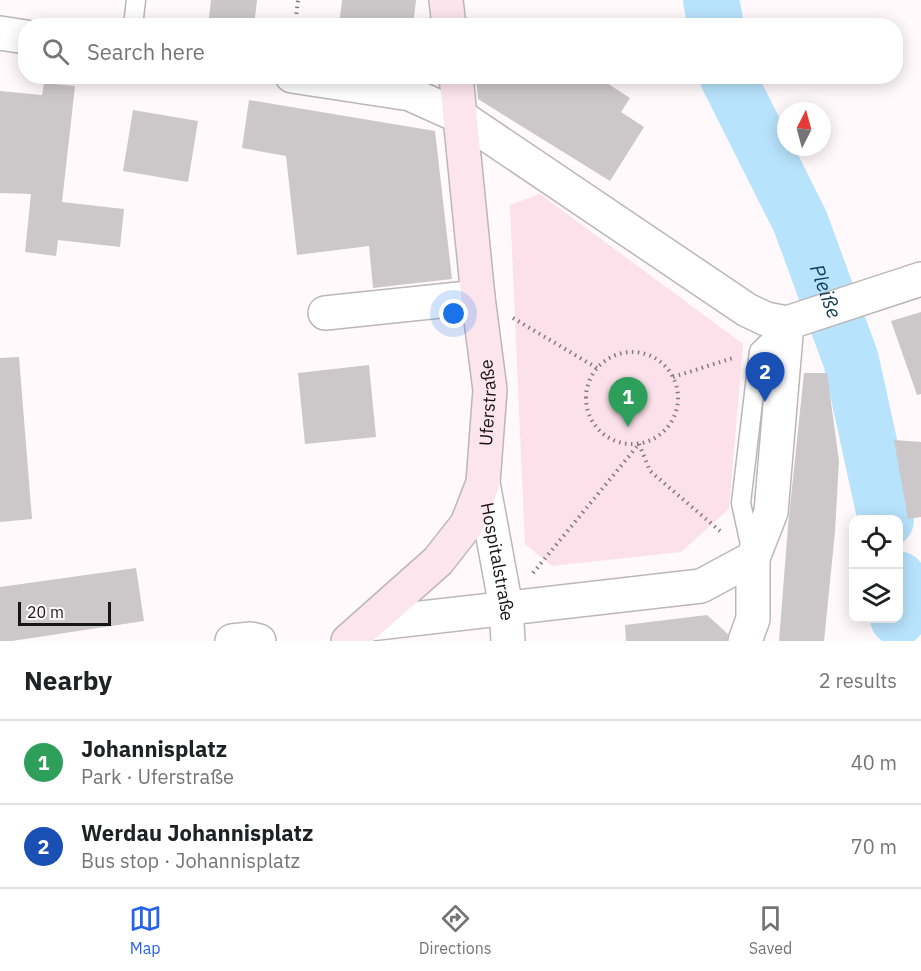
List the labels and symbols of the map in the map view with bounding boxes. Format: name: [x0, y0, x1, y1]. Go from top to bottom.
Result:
north arrow: [777, 102, 831, 156]
water label: Pleiße: [804, 260, 848, 322]
your location: [439, 299, 468, 328]
pin: 2: [746, 352, 784, 402]
street label: Uferstraße: [474, 358, 501, 447]
pin: 1: [608, 378, 648, 427]
street label: Hospitalstraße: [476, 500, 519, 622]
scale bar: [18, 599, 111, 626]

